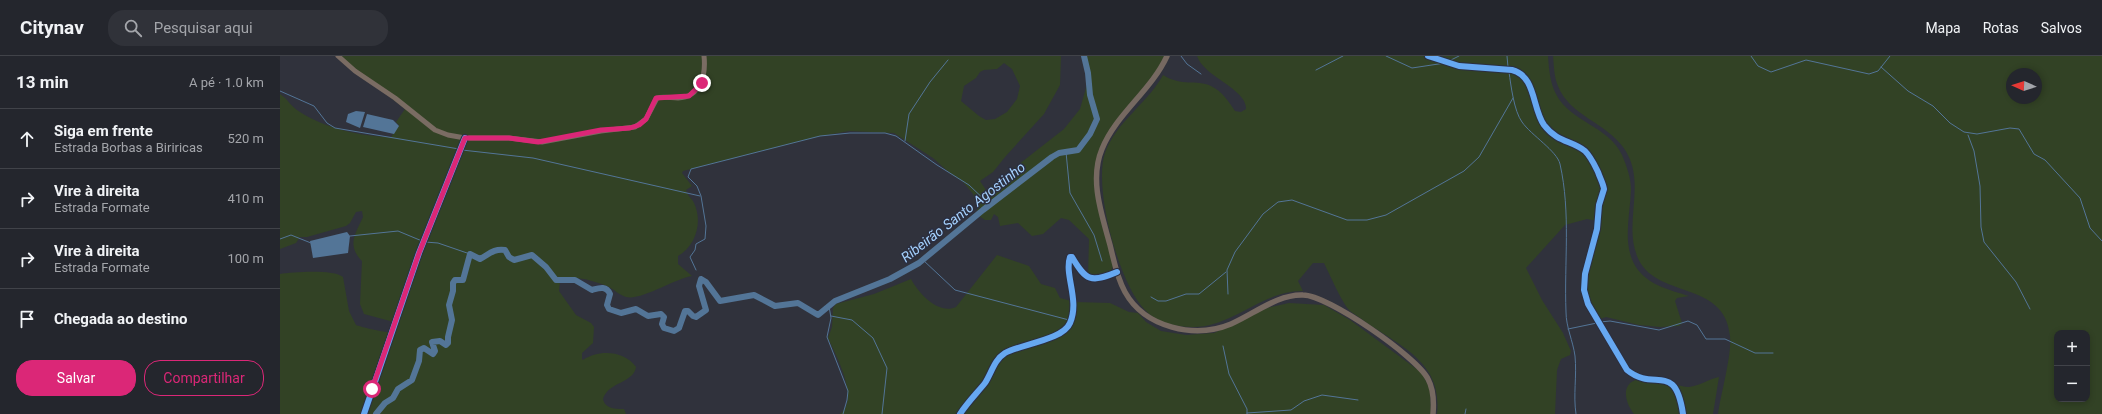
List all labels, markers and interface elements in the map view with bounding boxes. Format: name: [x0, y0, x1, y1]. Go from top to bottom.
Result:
search box: [108, 10, 388, 46]
text: Citynav: [20, 16, 84, 39]
icon: search: [122, 17, 144, 39]
text: Pesquisar aqui: [154, 19, 253, 37]
text: Mapa: [1925, 20, 1961, 36]
text: Rotas: [1983, 20, 2019, 36]
text: Salvos: [2041, 20, 2082, 36]
north arrow: [2006, 68, 2042, 104]
text: 13 min: [16, 72, 69, 92]
route end: [693, 74, 711, 92]
text: A pé · 1.0 km: [189, 75, 264, 90]
text: Siga em frente: [54, 122, 153, 140]
icon: ahead: [16, 128, 38, 150]
text: 520 m: [227, 131, 264, 146]
text: Estrada Borbas a Biriricas: [54, 140, 203, 155]
water label: Ribeirão Santo Agostinho: [898, 158, 1028, 265]
text: Vire à direita: [54, 182, 140, 200]
icon: right: [16, 188, 38, 210]
text: 410 m: [227, 191, 264, 206]
text: Estrada Formate: [54, 200, 150, 215]
text: Vire à direita: [54, 242, 140, 260]
icon: right: [16, 248, 38, 270]
text: 100 m: [227, 251, 264, 266]
text: Estrada Formate: [54, 260, 150, 275]
icon: arrive: [16, 308, 38, 330]
text: Chegada ao destino: [54, 310, 188, 328]
map controls: [2054, 330, 2090, 402]
button: +: [2054, 330, 2090, 366]
button: Salvar: [16, 360, 136, 396]
button: Compartilhar: [144, 360, 264, 396]
button: −: [2054, 366, 2090, 402]
route start: [363, 380, 381, 398]

